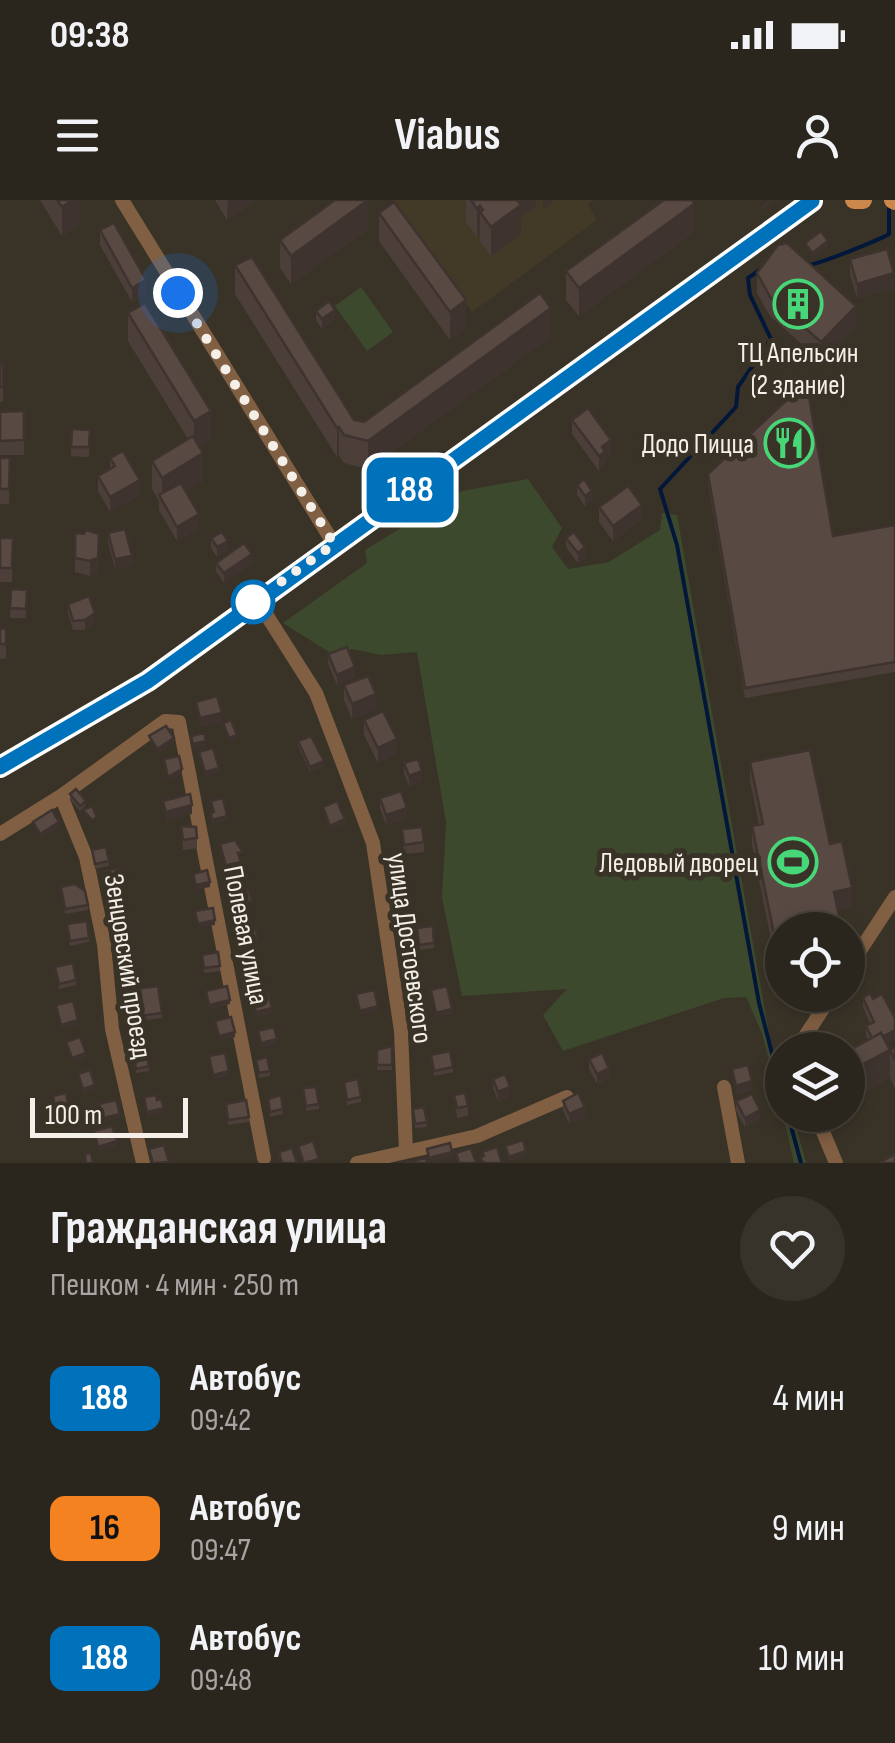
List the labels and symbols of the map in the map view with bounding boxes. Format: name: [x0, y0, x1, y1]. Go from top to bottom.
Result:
your location: [153, 268, 203, 318]
building icon: ТЦ Апельсин (2 здание): [772, 278, 824, 330]
place label: ТЦ Апельсин (2 здание): [737, 337, 859, 402]
restaurant icon: Додо Пицца: [763, 417, 815, 469]
place label: Додо Пицца: [642, 428, 754, 461]
line badge: 188: [352, 458, 468, 522]
unlabelled marker: [232, 581, 274, 623]
sports icon: Ледовый дворец: [767, 836, 819, 888]
place label: Ледовый дворец: [599, 847, 758, 880]
street label: улица Достоевского: [380, 851, 439, 1046]
street label: Полевая улица: [216, 863, 275, 1007]
street label: Зенцовский проезд: [97, 872, 158, 1061]
scale bar: [30, 1093, 188, 1138]

